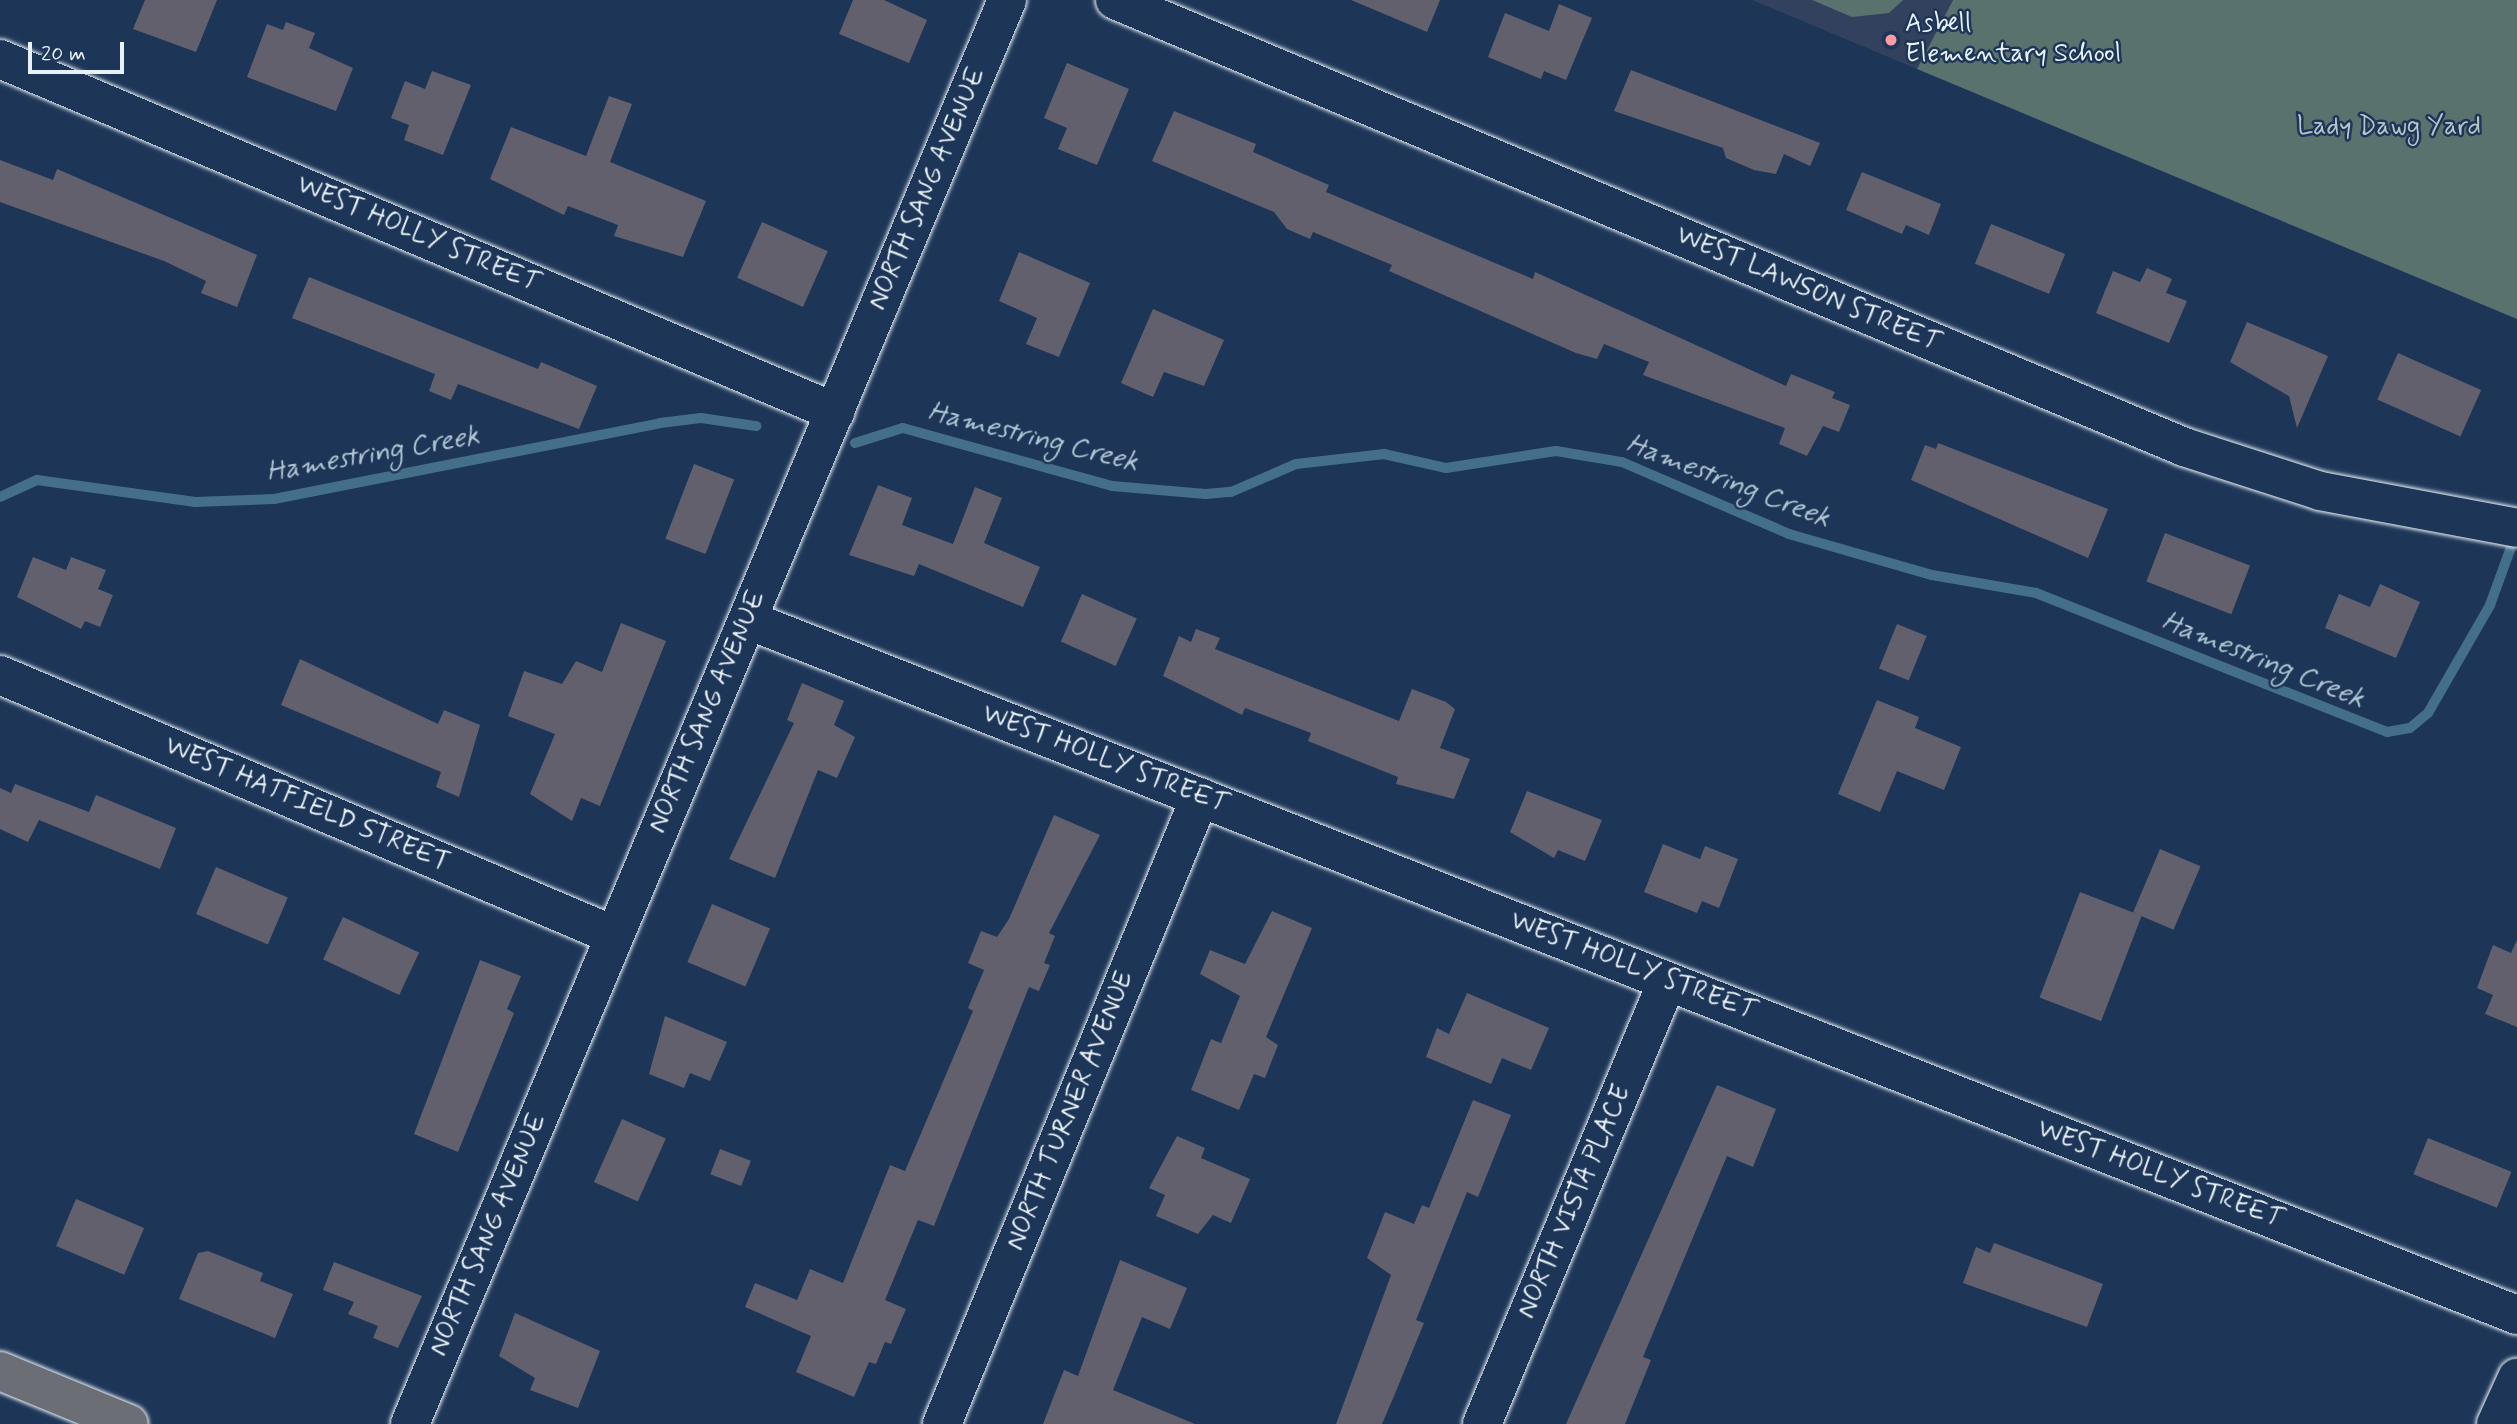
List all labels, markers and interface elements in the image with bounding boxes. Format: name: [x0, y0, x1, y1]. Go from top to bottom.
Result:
place label: Asbell Elementary School: [1905, 9, 2121, 70]
scale bar: [32, 28, 128, 72]
marker: Asbell Elementary School: [1883, 32, 1899, 48]
text: 20 m: [41, 40, 86, 68]
street label: NORTH SANG AVENUE: [862, 61, 994, 317]
park label: Lady Dawg Yard: [2297, 112, 2481, 144]
street label: WEST HOLLY STREET: [291, 169, 545, 301]
street label: WEST LAWSON STREET: [1671, 220, 1945, 360]
water label: Hamestring Creek: [924, 396, 1142, 480]
water label: Hamestring Creek: [264, 420, 482, 490]
water label: Hamestring Creek: [1621, 428, 1835, 536]
street label: NORTH SANG AVENUE: [642, 584, 774, 840]
water label: Hamestring Creek: [2157, 605, 2369, 717]
street label: WEST HOLLY STREET: [977, 699, 1233, 821]
street label: WEST HATFIELD STREET: [159, 730, 455, 880]
street label: WEST HOLLY STREET: [1505, 906, 1761, 1028]
street label: NORTH TURNER AVENUE: [1001, 969, 1141, 1253]
street label: NORTH VISTA PLACE: [1511, 1080, 1639, 1324]
street label: NORTH SANG AVENUE: [423, 1107, 555, 1363]
street label: WEST HOLLY STREET: [2032, 1114, 2288, 1236]

